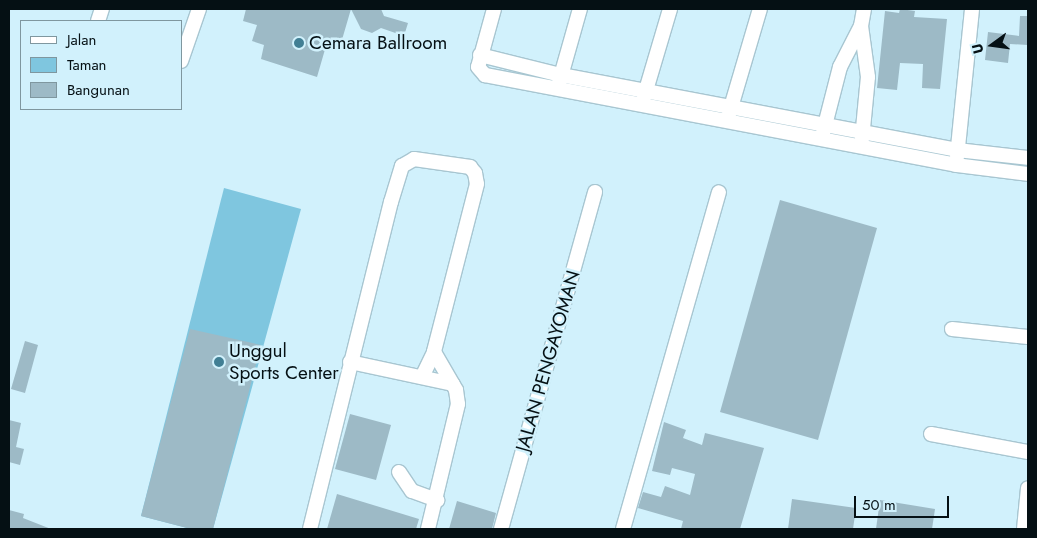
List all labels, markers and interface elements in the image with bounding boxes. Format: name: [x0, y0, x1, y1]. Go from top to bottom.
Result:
legend: [20, 20, 182, 110]
north arrow: [967, 20, 1017, 70]
text: Jalan: [67, 29, 96, 51]
place label: Cemara Ballroom: [309, 32, 447, 54]
marker: Cemara Ballroom: [293, 37, 305, 49]
text: U: [967, 41, 988, 56]
text: Taman: [67, 54, 106, 76]
text: Bangunan: [67, 79, 130, 101]
street label: JALAN PENGAYOMAN: [511, 268, 585, 454]
place label: Unggul Sports Center: [229, 340, 339, 384]
marker: Unggul Sports Center: [213, 356, 225, 368]
scale bar: [857, 486, 952, 518]
text: 50 m: [862, 494, 896, 516]

